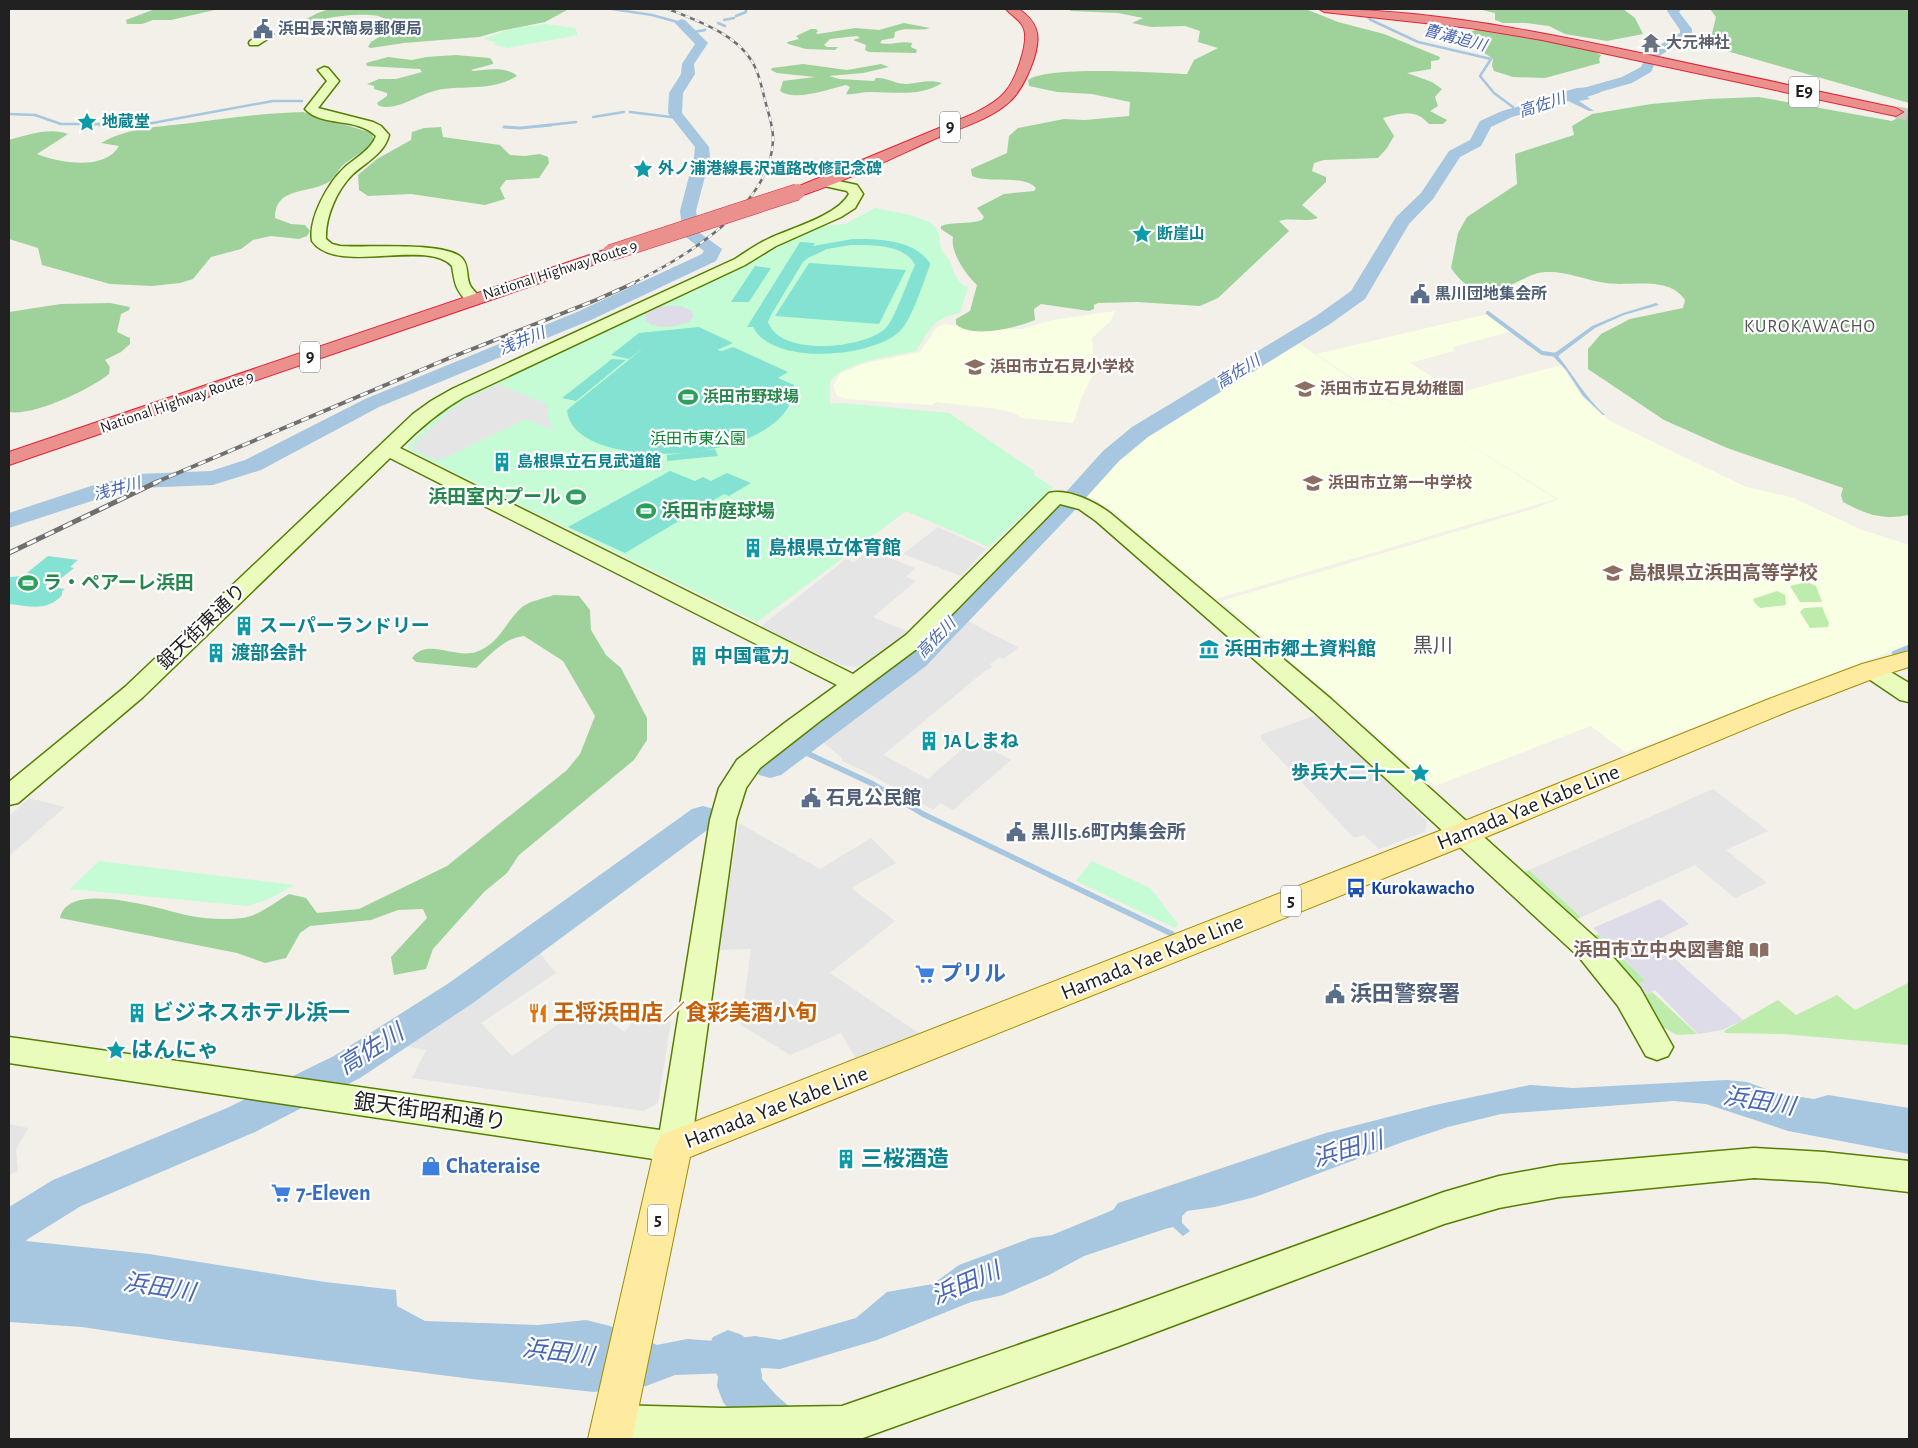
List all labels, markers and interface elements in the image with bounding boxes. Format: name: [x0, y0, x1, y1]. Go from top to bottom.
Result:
public building icon: 浜田長沢簡易郵便局: [252, 18, 274, 40]
place label: 浜田長沢簡易郵便局: [278, 20, 422, 37]
water label: 曹溝追川: [1422, 21, 1490, 55]
temple icon: 大元神社: [1640, 32, 1662, 54]
place label: 大元神社: [1666, 33, 1730, 51]
road number: E9: [1789, 76, 1819, 108]
water label: 高佐川: [1516, 88, 1569, 120]
place icon: 地蔵堂: [76, 111, 98, 133]
road number: 9: [940, 111, 960, 142]
place label: 地蔵堂: [102, 113, 150, 130]
place icon: 外ノ浦港線長沢道路改修記念碑: [632, 158, 654, 180]
place label: 外ノ浦港線長沢道路改修記念碑: [658, 159, 882, 177]
place icon: 断崖山: [1131, 223, 1153, 245]
place label: 断崖山: [1157, 225, 1205, 242]
street label: National Highway Route 9: [481, 237, 640, 304]
public building icon: 黒川団地集会所: [1409, 283, 1431, 305]
place label: 黒川団地集会所: [1435, 285, 1547, 302]
district label: KUROKAWACHO: [1744, 318, 1876, 336]
water label: 浅井川: [496, 323, 549, 357]
road number: 9: [300, 342, 320, 372]
water label: 高佐川: [1213, 351, 1264, 392]
school or university icon: 浜田市立石見小学校: [964, 356, 986, 378]
place label: 浜田市立石見小学校: [990, 358, 1134, 375]
street label: National Highway Route 9: [98, 368, 256, 437]
school or university icon: 浜田市立石見幼稚園: [1294, 378, 1316, 400]
place label: 浜田市立石見幼稚園: [1320, 380, 1464, 397]
sports icon: 浜田市野球場: [677, 386, 699, 408]
place label: 浜田市野球場: [703, 388, 799, 405]
park label: 浜田市東公園: [650, 430, 746, 447]
building icon: 島根県立石見武道館: [491, 451, 513, 473]
place label: 島根県立石見武道館: [517, 453, 661, 470]
school or university icon: 浜田市立第一中学校: [1302, 472, 1324, 494]
water label: 浅井川: [91, 474, 144, 503]
place label: 浜田市立第一中学校: [1328, 474, 1472, 491]
place label: 浜田室内プール: [428, 486, 561, 507]
sports icon: 浜田室内プール: [565, 486, 587, 508]
sports icon: 浜田市庭球場: [635, 500, 657, 522]
place label: 浜田市庭球場: [661, 500, 775, 521]
building icon: 島根県立体育館: [742, 537, 764, 559]
place label: 島根県立体育館: [768, 537, 901, 558]
school or university icon: 島根県立浜田高等学校: [1602, 562, 1624, 584]
place label: 島根県立浜田高等学校: [1628, 562, 1818, 583]
sports icon: ラ・ペアーレ浜田: [17, 572, 39, 594]
place label: ラ・ペアーレ浜田: [43, 572, 194, 593]
street label: 銀天街東通り: [154, 580, 250, 673]
water label: 高佐川: [913, 613, 960, 661]
building icon: スーパーランドリー: [233, 615, 255, 637]
place label: スーパーランドリー: [259, 616, 430, 636]
district label: 黒川: [1413, 635, 1453, 656]
museum icon: 浜田市郷土資料館: [1198, 638, 1220, 660]
place label: 浜田市郷土資料館: [1224, 638, 1376, 659]
building icon: 渡部会計: [205, 642, 227, 664]
place label: 渡部会計: [231, 643, 307, 663]
building icon: 中国電力: [688, 645, 710, 667]
place label: 中国電力: [714, 646, 790, 666]
building icon: JAしまね: [918, 730, 940, 752]
place label: JAしまね: [944, 731, 1019, 751]
street label: Hamada Yae Kabe Line: [1434, 760, 1622, 854]
place label: 歩兵大二十一: [1291, 762, 1405, 783]
place icon: 歩兵大二十一: [1409, 762, 1431, 784]
public building icon: 石見公民館: [800, 787, 822, 809]
place label: 石見公民館: [826, 788, 921, 808]
public building icon: 黒川5.6町内集会所: [1005, 821, 1027, 843]
place label: 黒川5.6町内集会所: [1031, 821, 1186, 842]
bus stop icon: Kurokawacho: [1345, 877, 1367, 899]
place label: Kurokawacho: [1371, 879, 1475, 898]
road number: 5: [1281, 886, 1301, 916]
street label: Hamada Yae Kabe Line: [1058, 910, 1246, 1004]
place label: 浜田市立中央図書館: [1573, 939, 1744, 960]
library icon: 浜田市立中央図書館: [1748, 939, 1770, 961]
place label: プリル: [940, 962, 1006, 985]
supermarket icon: プリル: [914, 963, 936, 985]
place label: 浜田警察署: [1350, 982, 1460, 1005]
public building icon: 浜田警察署: [1324, 983, 1346, 1005]
place label: ビジネスホテル浜一: [152, 1001, 350, 1024]
place label: 王将浜田店／食彩美酒小旬: [553, 1001, 817, 1024]
building icon: ビジネスホテル浜一: [126, 1002, 148, 1024]
restaurant icon: 王将浜田店／食彩美酒小旬: [527, 1002, 549, 1024]
water label: 高佐川: [333, 1017, 410, 1079]
place icon: はんにゃ: [105, 1039, 127, 1061]
place label: はんにゃ: [131, 1039, 219, 1061]
street label: Hamada Yae Kabe Line: [681, 1062, 871, 1152]
water label: 浜田川: [1722, 1084, 1800, 1120]
street label: 銀天街昭和通り: [352, 1089, 508, 1134]
water label: 浜田川: [1310, 1127, 1389, 1171]
place label: 三桜酒造: [861, 1147, 949, 1170]
building icon: 三桜酒造: [835, 1148, 857, 1170]
shop icon: Chateraise: [420, 1155, 442, 1177]
place label: Chateraise: [446, 1155, 540, 1177]
supermarket icon: 7-Eleven: [270, 1182, 292, 1204]
place label: 7-Eleven: [296, 1182, 371, 1204]
road number: 5: [648, 1204, 668, 1236]
water label: 浜田川: [928, 1257, 1007, 1309]
water label: 浜田川: [122, 1270, 200, 1306]
water label: 浜田川: [521, 1336, 598, 1370]

